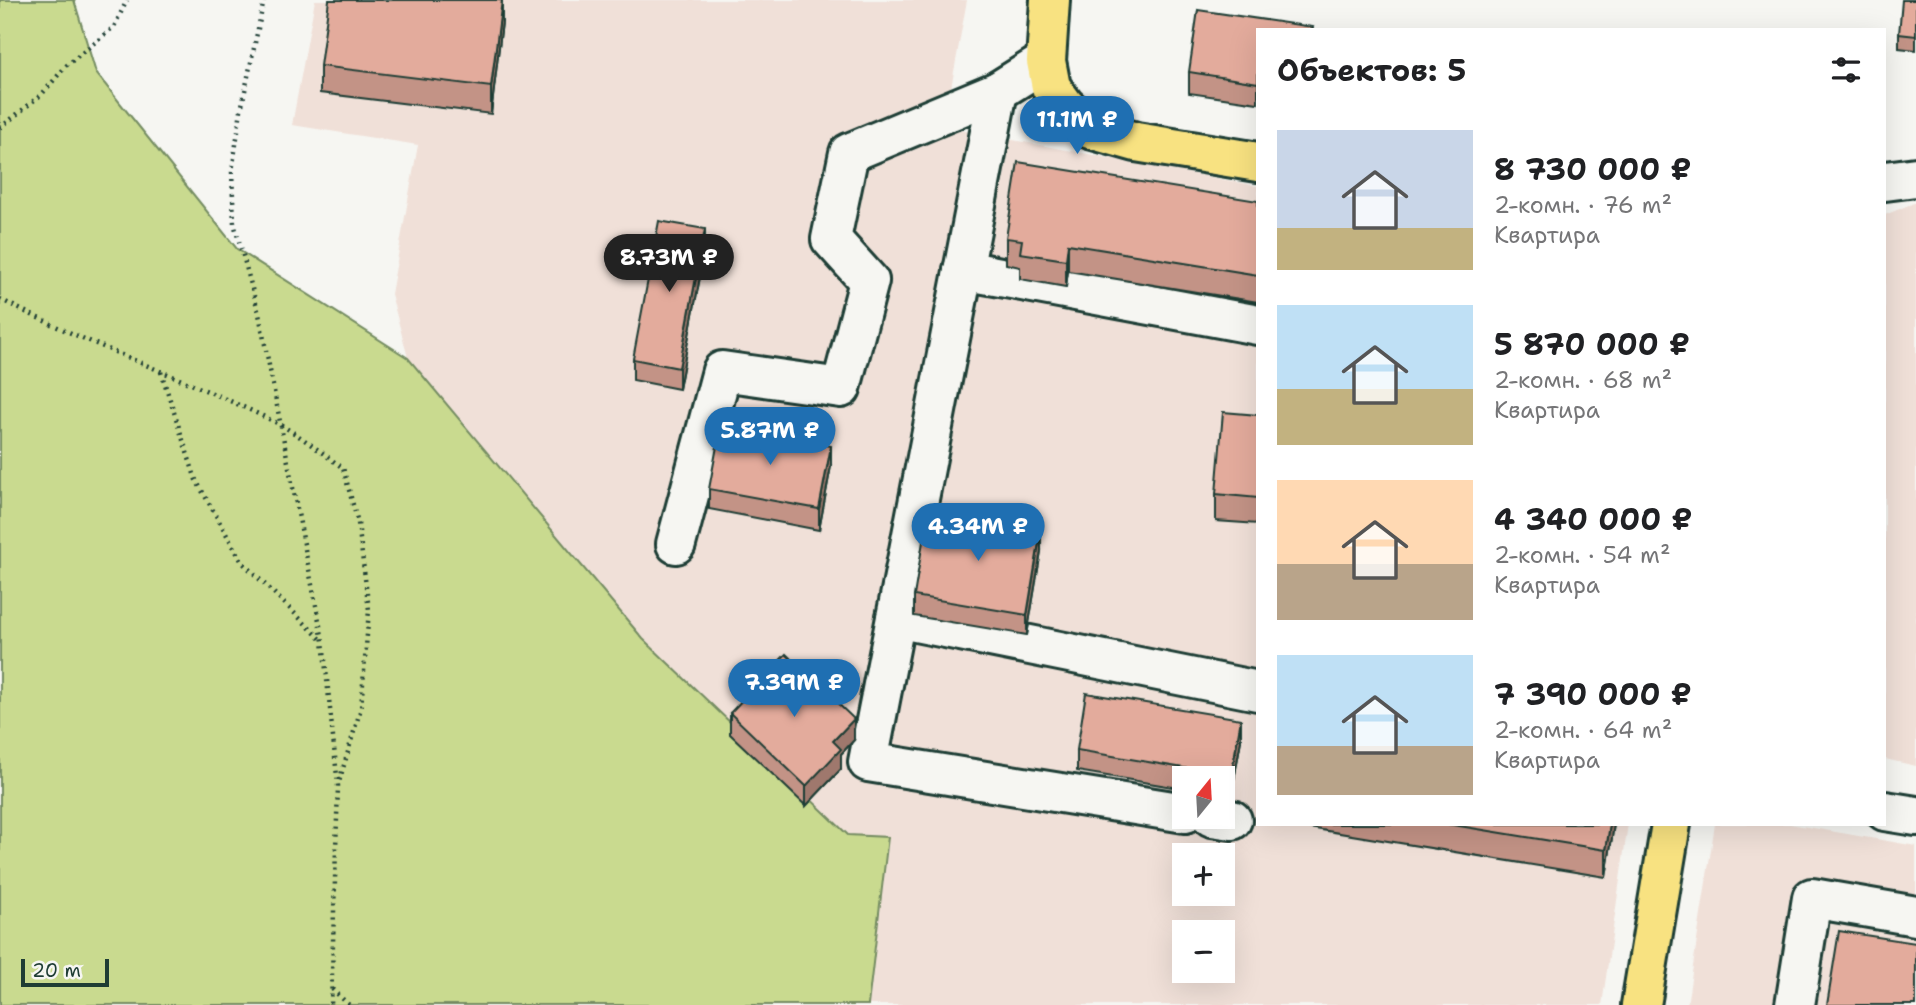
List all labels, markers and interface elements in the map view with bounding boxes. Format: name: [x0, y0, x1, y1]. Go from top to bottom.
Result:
text: Объектов: 5: [1277, 50, 1466, 91]
icon: filters: [1827, 51, 1865, 89]
pin: 11.1M ₽: [1012, 96, 1142, 156]
text: 11.1M ₽: [1036, 104, 1118, 134]
text: 8 730 000 ₽: [1494, 149, 1691, 190]
icon: home: [1333, 158, 1417, 242]
text: 2-комн. · 76 m²: [1494, 190, 1672, 220]
text: Квартира: [1494, 220, 1600, 250]
pin: 8.73M ₽: [604, 234, 734, 294]
text: 8.73M ₽: [620, 242, 718, 272]
text: 5 870 000 ₽: [1494, 324, 1690, 365]
icon: home: [1333, 333, 1417, 417]
text: 2-комн. · 68 m²: [1494, 365, 1672, 395]
text: Квартира: [1494, 395, 1600, 425]
pin: 5.87M ₽: [705, 407, 835, 467]
text: 5.87M ₽: [720, 415, 820, 445]
text: 4 340 000 ₽: [1494, 499, 1693, 540]
pin: 4.34M ₽: [913, 504, 1043, 563]
icon: home: [1333, 508, 1417, 592]
text: 4.34M ₽: [928, 511, 1028, 541]
text: 2-комн. · 54 m²: [1494, 540, 1671, 570]
text: Квартира: [1494, 570, 1600, 600]
pin: 7.39M ₽: [729, 660, 859, 719]
text: 7.39M ₽: [744, 667, 844, 697]
text: 7 390 000 ₽: [1494, 674, 1692, 715]
icon: home: [1333, 683, 1417, 767]
text: 2-комн. · 64 m²: [1494, 715, 1672, 745]
text: Квартира: [1494, 745, 1600, 775]
north arrow: [1172, 766, 1236, 830]
map controls: [1172, 766, 1235, 983]
button: +: [1172, 843, 1235, 906]
button: −: [1172, 920, 1235, 983]
scale bar: [21, 956, 108, 988]
text: 20 m: [32, 958, 81, 983]

